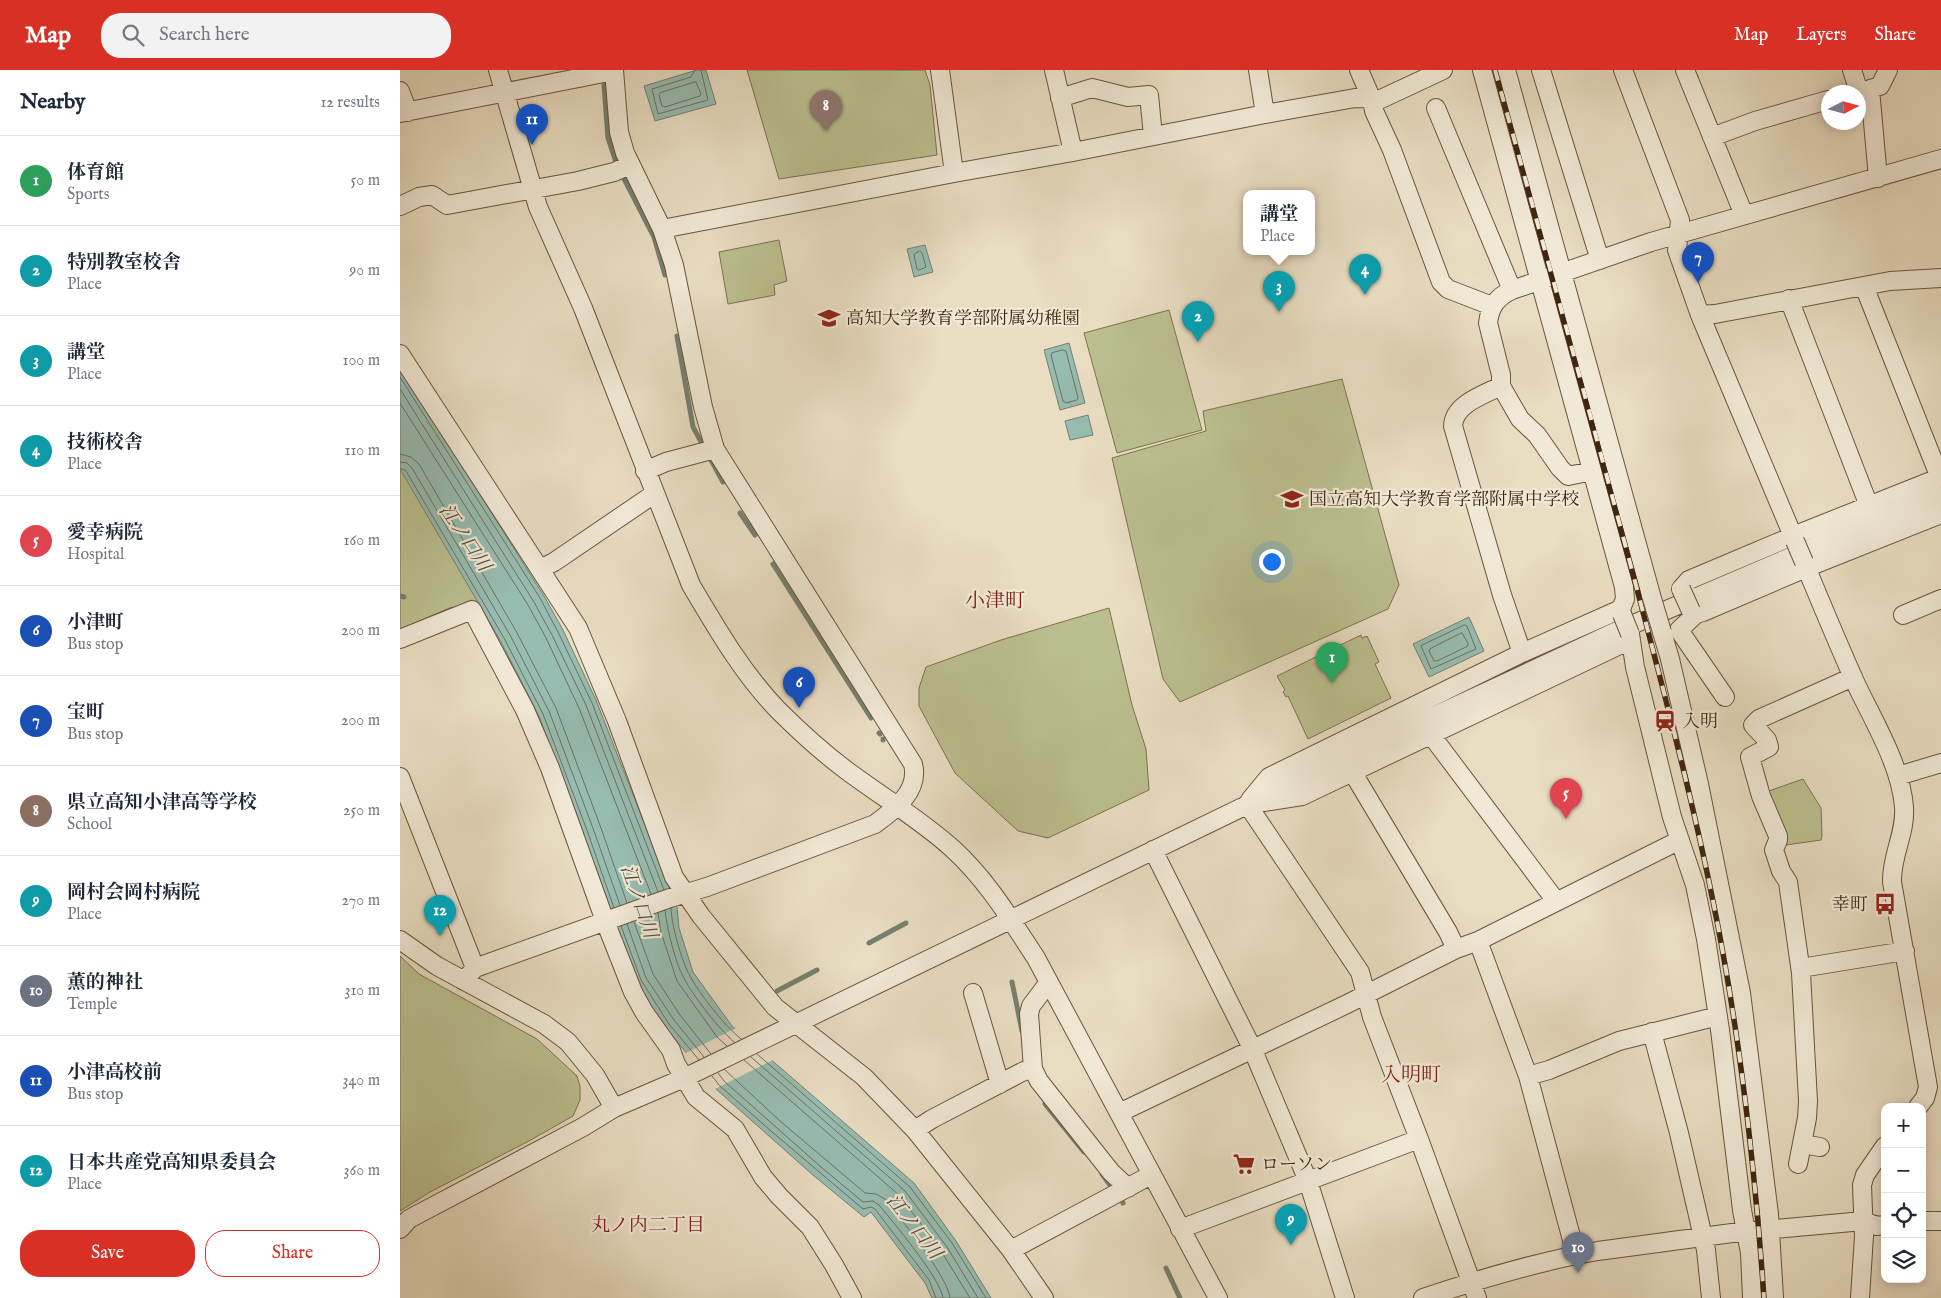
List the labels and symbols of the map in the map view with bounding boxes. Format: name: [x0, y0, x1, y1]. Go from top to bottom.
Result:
north arrow: [1821, 85, 1866, 130]
pin: 8: [810, 90, 842, 131]
pin: 11: [516, 104, 548, 145]
pin: 7: [1682, 242, 1714, 283]
pin: 4: [1349, 254, 1381, 295]
pin: 3: [1263, 271, 1295, 312]
pin: 2: [1182, 301, 1214, 342]
school or university icon: 高知大学教育学部附属幼稚園: [816, 305, 842, 331]
place label: 高知大学教育学部附属幼稚園: [846, 308, 1080, 331]
school or university icon: 国立高知大学教育学部附属中学校: [1279, 486, 1305, 512]
place label: 国立高知大学教育学部附属中学校: [1309, 489, 1579, 512]
water label: 江ノ口川: [433, 500, 497, 578]
your location: [1259, 549, 1285, 575]
district label: 小津町: [965, 589, 1025, 614]
pin: 1: [1316, 642, 1348, 683]
pin: 6: [783, 667, 815, 708]
station icon: 入明: [1652, 708, 1678, 734]
place label: 入明: [1682, 711, 1718, 734]
pin: 5: [1550, 778, 1582, 819]
water label: 江ノ口川: [614, 862, 662, 943]
bus stop icon: 幸町: [1872, 891, 1898, 917]
place label: 幸町: [1832, 894, 1868, 917]
pin: 12: [424, 895, 456, 936]
district label: 入明町: [1381, 1063, 1441, 1088]
supermarket icon: ローソン: [1231, 1151, 1257, 1177]
place label: ローソン: [1261, 1154, 1332, 1177]
water label: 江ノ口川: [881, 1190, 948, 1266]
pin: 9: [1275, 1204, 1307, 1245]
district label: 丸ノ内二丁目: [591, 1214, 705, 1238]
pin: 10: [1562, 1232, 1594, 1273]

